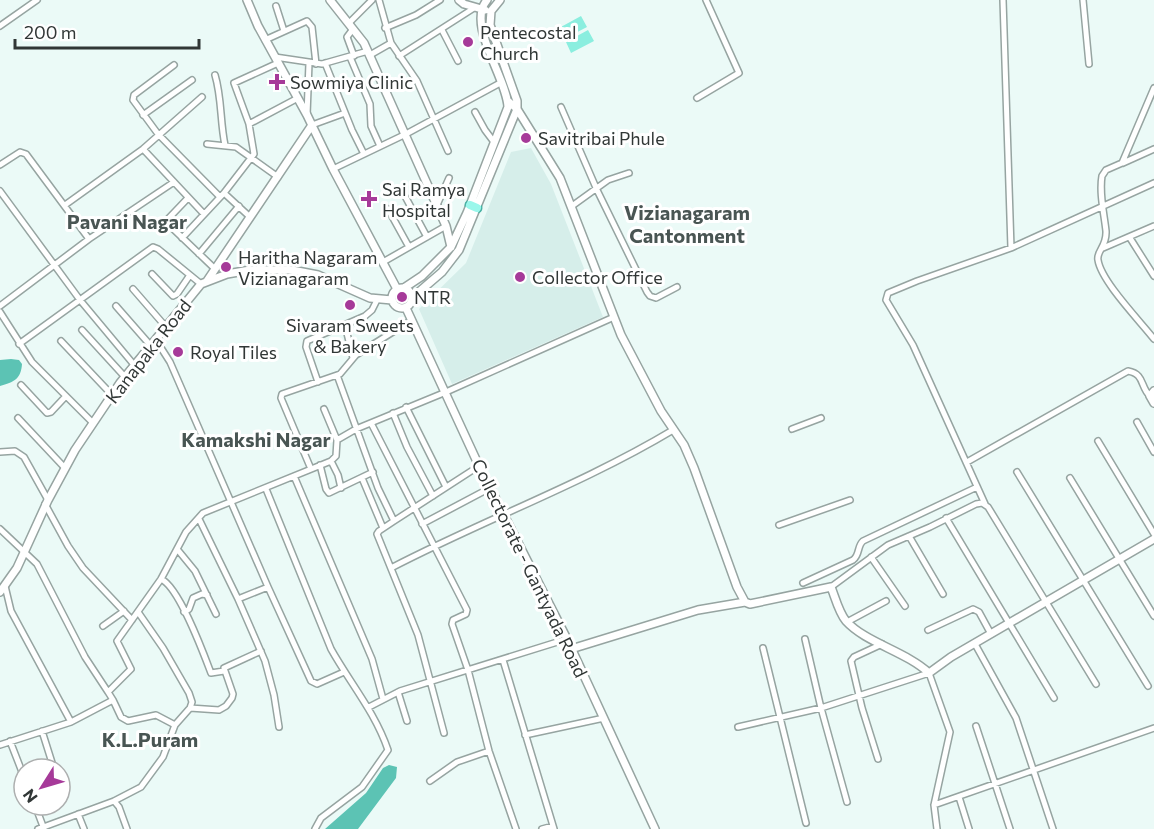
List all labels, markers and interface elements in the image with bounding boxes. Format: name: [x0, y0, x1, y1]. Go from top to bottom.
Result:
scale bar: [15, 12, 200, 50]
text: 200 m: [24, 21, 77, 43]
place label: Pentecostal Church: [480, 21, 577, 64]
marker: Pentecostal Church: [461, 35, 475, 49]
place label: Sowmiya Clinic: [290, 71, 413, 93]
marker: Sowmiya Clinic: [268, 73, 286, 91]
place label: Savitribai Phule: [538, 127, 665, 149]
marker: Savitribai Phule: [519, 131, 533, 145]
place label: Sai Ramya Hospital: [382, 178, 466, 221]
marker: Sai Ramya Hospital: [360, 190, 378, 208]
district label: Vizianagaram Cantonment: [624, 200, 750, 247]
district label: Pavani Nagar: [67, 209, 187, 233]
place label: Haritha Nagaram Vizianagaram: [238, 246, 377, 289]
marker: Haritha Nagaram Vizianagaram: [219, 260, 233, 274]
place label: Collector Office: [532, 266, 663, 288]
marker: Collector Office: [513, 270, 527, 284]
place label: NTR: [414, 286, 451, 308]
marker: NTR: [395, 290, 409, 304]
street label: Kanapaka Road: [101, 295, 195, 407]
marker: Sivaram Sweets & Bakery: [343, 298, 357, 312]
place label: Sivaram Sweets & Bakery: [286, 314, 414, 357]
place label: Royal Tiles: [190, 341, 277, 363]
marker: Royal Tiles: [171, 345, 185, 359]
district label: Kamakshi Nagar: [181, 427, 331, 451]
street label: Collectorate - Gantyada Road: [467, 455, 593, 681]
district label: K.L.Puram: [102, 727, 198, 751]
north arrow: [12, 757, 72, 817]
text: N: [18, 786, 41, 807]

